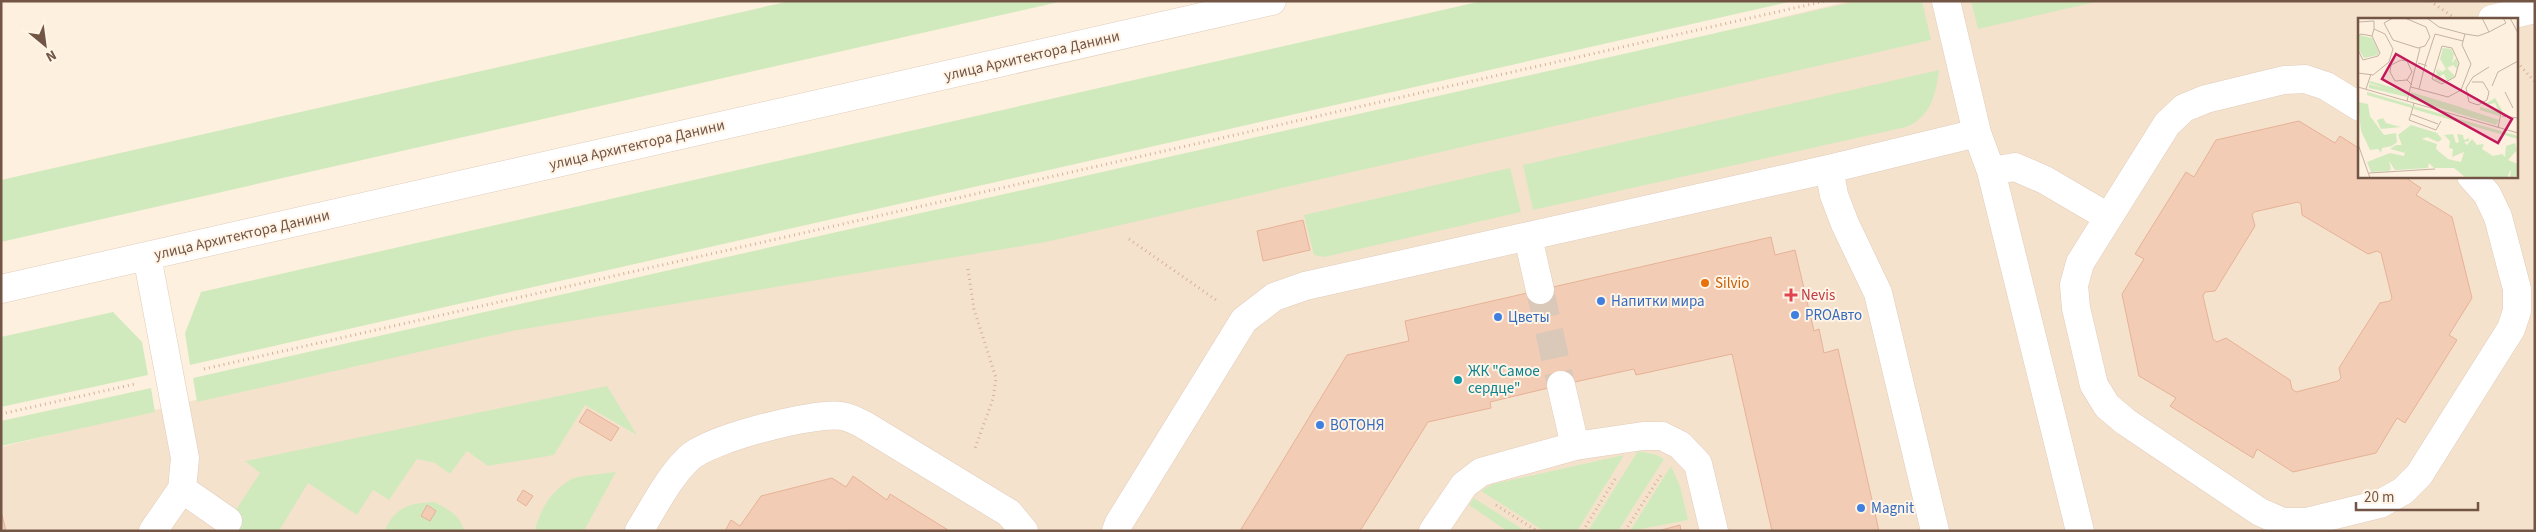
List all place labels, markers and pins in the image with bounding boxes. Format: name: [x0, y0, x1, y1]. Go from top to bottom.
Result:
place label: Silvio: [1715, 273, 1749, 294]
marker: Silvio: [1699, 277, 1711, 289]
place label: Nevis: [1801, 285, 1835, 306]
marker: Nevis: [1785, 289, 1797, 301]
place label: Напитки мира: [1611, 291, 1705, 312]
marker: Напитки мира: [1595, 295, 1607, 307]
place label: PROАвто: [1805, 305, 1862, 326]
place label: Цветы: [1508, 307, 1550, 328]
marker: PROАвто: [1789, 309, 1801, 321]
marker: Цветы: [1492, 311, 1504, 323]
place label: ЖК "Самое сердце": [1468, 361, 1540, 399]
marker: ЖК "Самое сердце": [1452, 374, 1464, 386]
place label: ВОТОНЯ: [1330, 415, 1385, 436]
marker: ВОТОНЯ: [1314, 419, 1326, 431]
place label: Magnit: [1871, 498, 1914, 519]
marker: Magnit: [1855, 502, 1867, 514]

